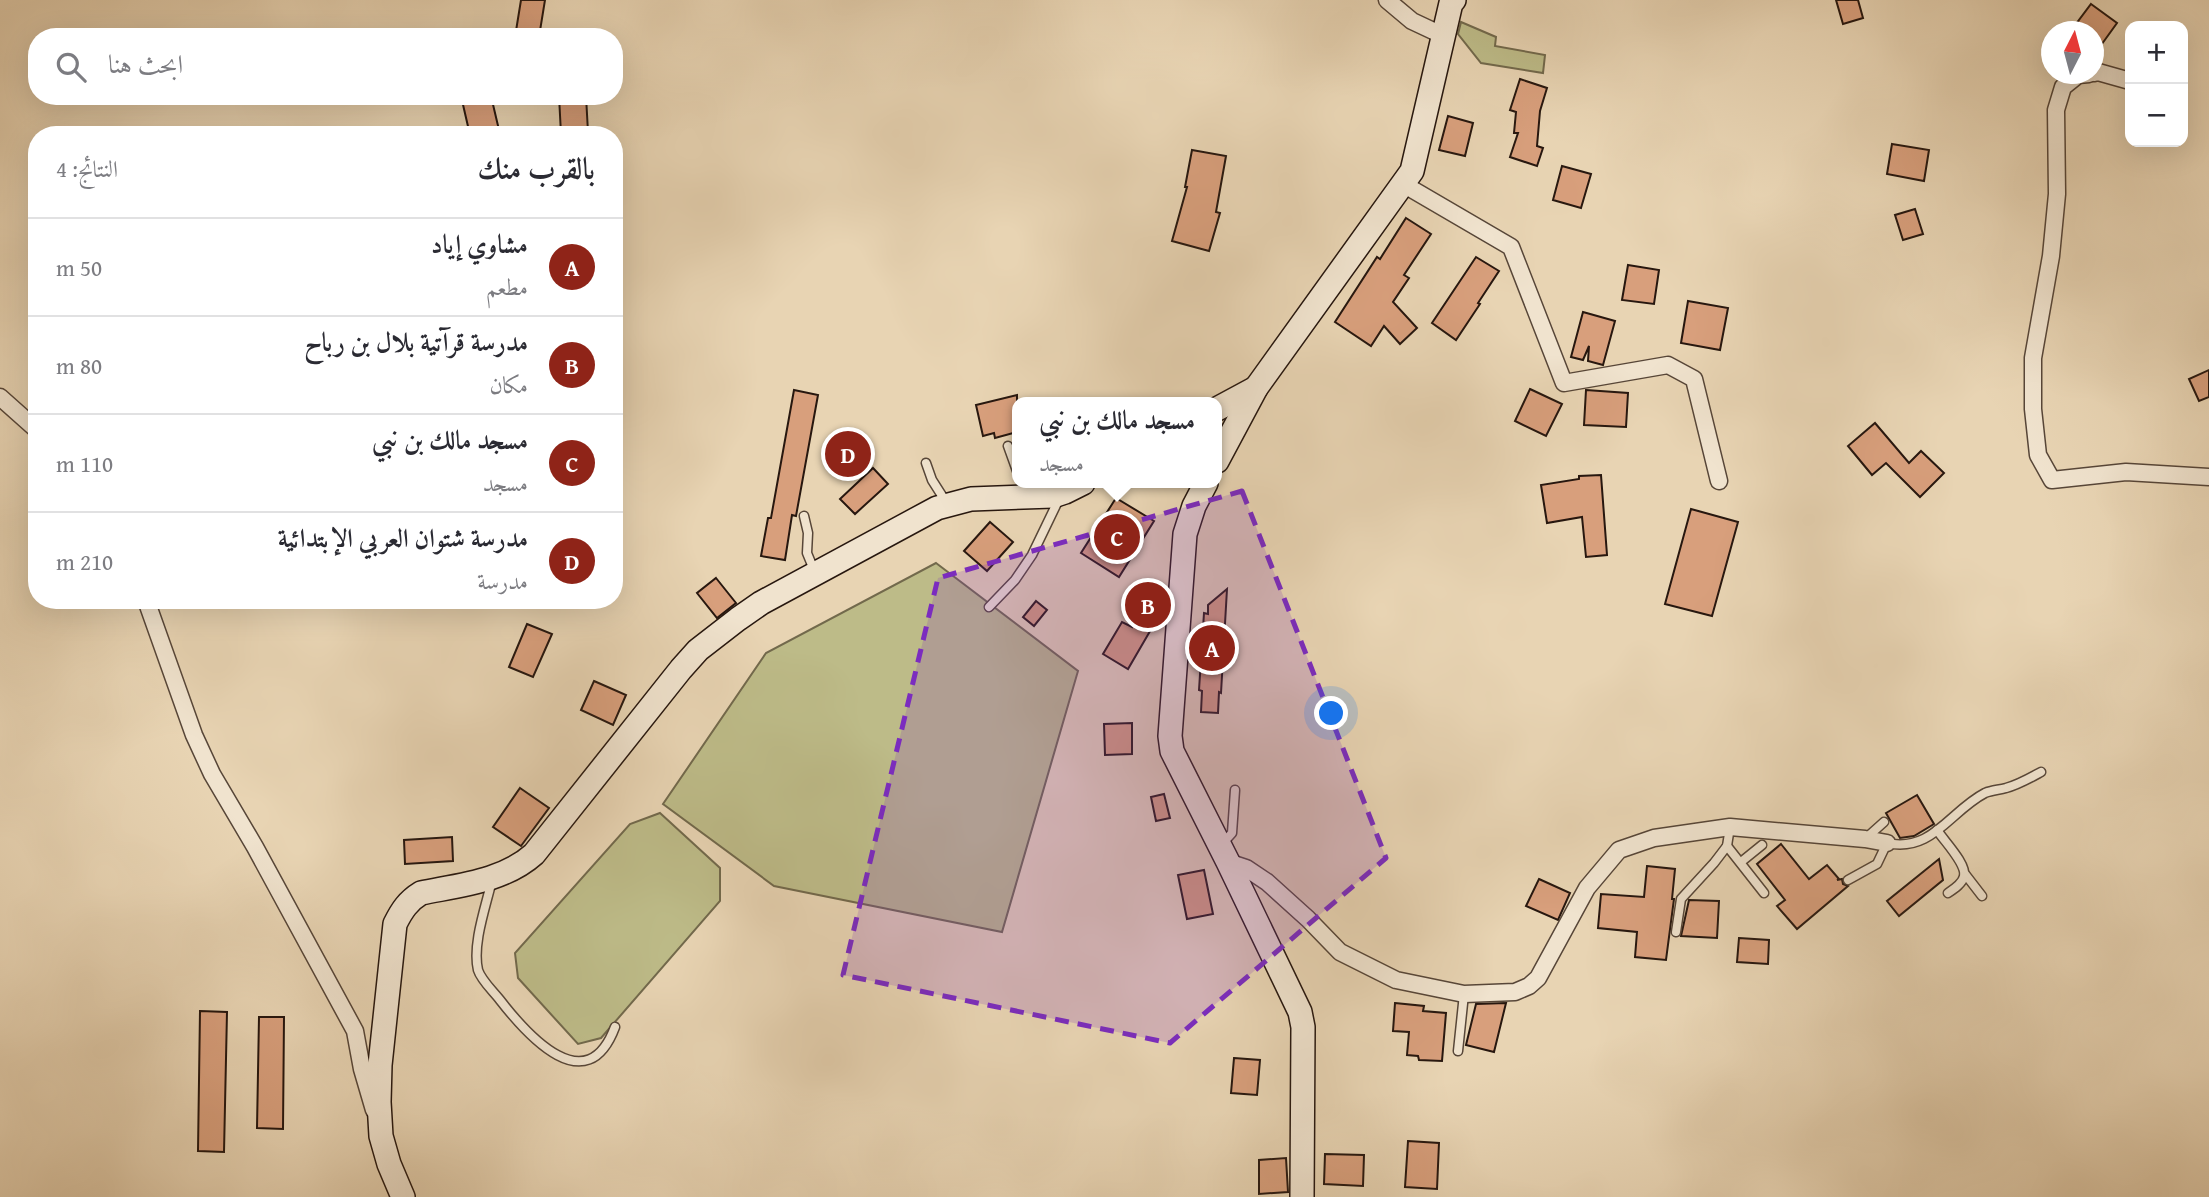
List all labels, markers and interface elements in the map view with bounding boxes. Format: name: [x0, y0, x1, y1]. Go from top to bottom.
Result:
north arrow: [2041, 21, 2104, 84]
map controls: [2125, 21, 2188, 147]
button: +: [2125, 21, 2188, 84]
search box: [28, 28, 623, 105]
text: ابحث هنا: [108, 44, 183, 83]
icon: search: [52, 48, 90, 86]
button: −: [2125, 84, 2188, 147]
text: بالقرب منك: [478, 146, 595, 190]
text: النتائج: 4: [56, 152, 118, 185]
text: مشاوي إياد: [431, 224, 528, 263]
text: 50 m: [56, 251, 102, 284]
text: A: [565, 251, 579, 284]
text: مطعم: [486, 270, 528, 303]
text: مدرسة قرآتية بلال بن رباح: [304, 322, 528, 361]
text: 80 m: [56, 349, 102, 382]
text: B: [565, 349, 579, 382]
text: مكان: [489, 368, 528, 401]
popup: [1012, 397, 1222, 488]
text: مسجد مالك بن نبي: [1039, 400, 1195, 439]
text: مسجد مالك بن نبي: [372, 420, 528, 459]
pin: D: [825, 428, 871, 480]
text: مسجد: [1039, 446, 1084, 479]
text: 110 m: [56, 447, 113, 480]
text: C: [566, 447, 579, 480]
text: مسجد: [483, 466, 528, 499]
pin: C: [1094, 511, 1140, 563]
text: مدرسة شتوان العربي الإبتدائية: [278, 518, 528, 557]
text: 210 m: [56, 545, 113, 578]
text: D: [565, 545, 580, 578]
text: مدرسة: [477, 564, 528, 597]
pin: B: [1125, 579, 1171, 631]
pin: A: [1189, 622, 1235, 674]
your location: [1314, 696, 1348, 730]

